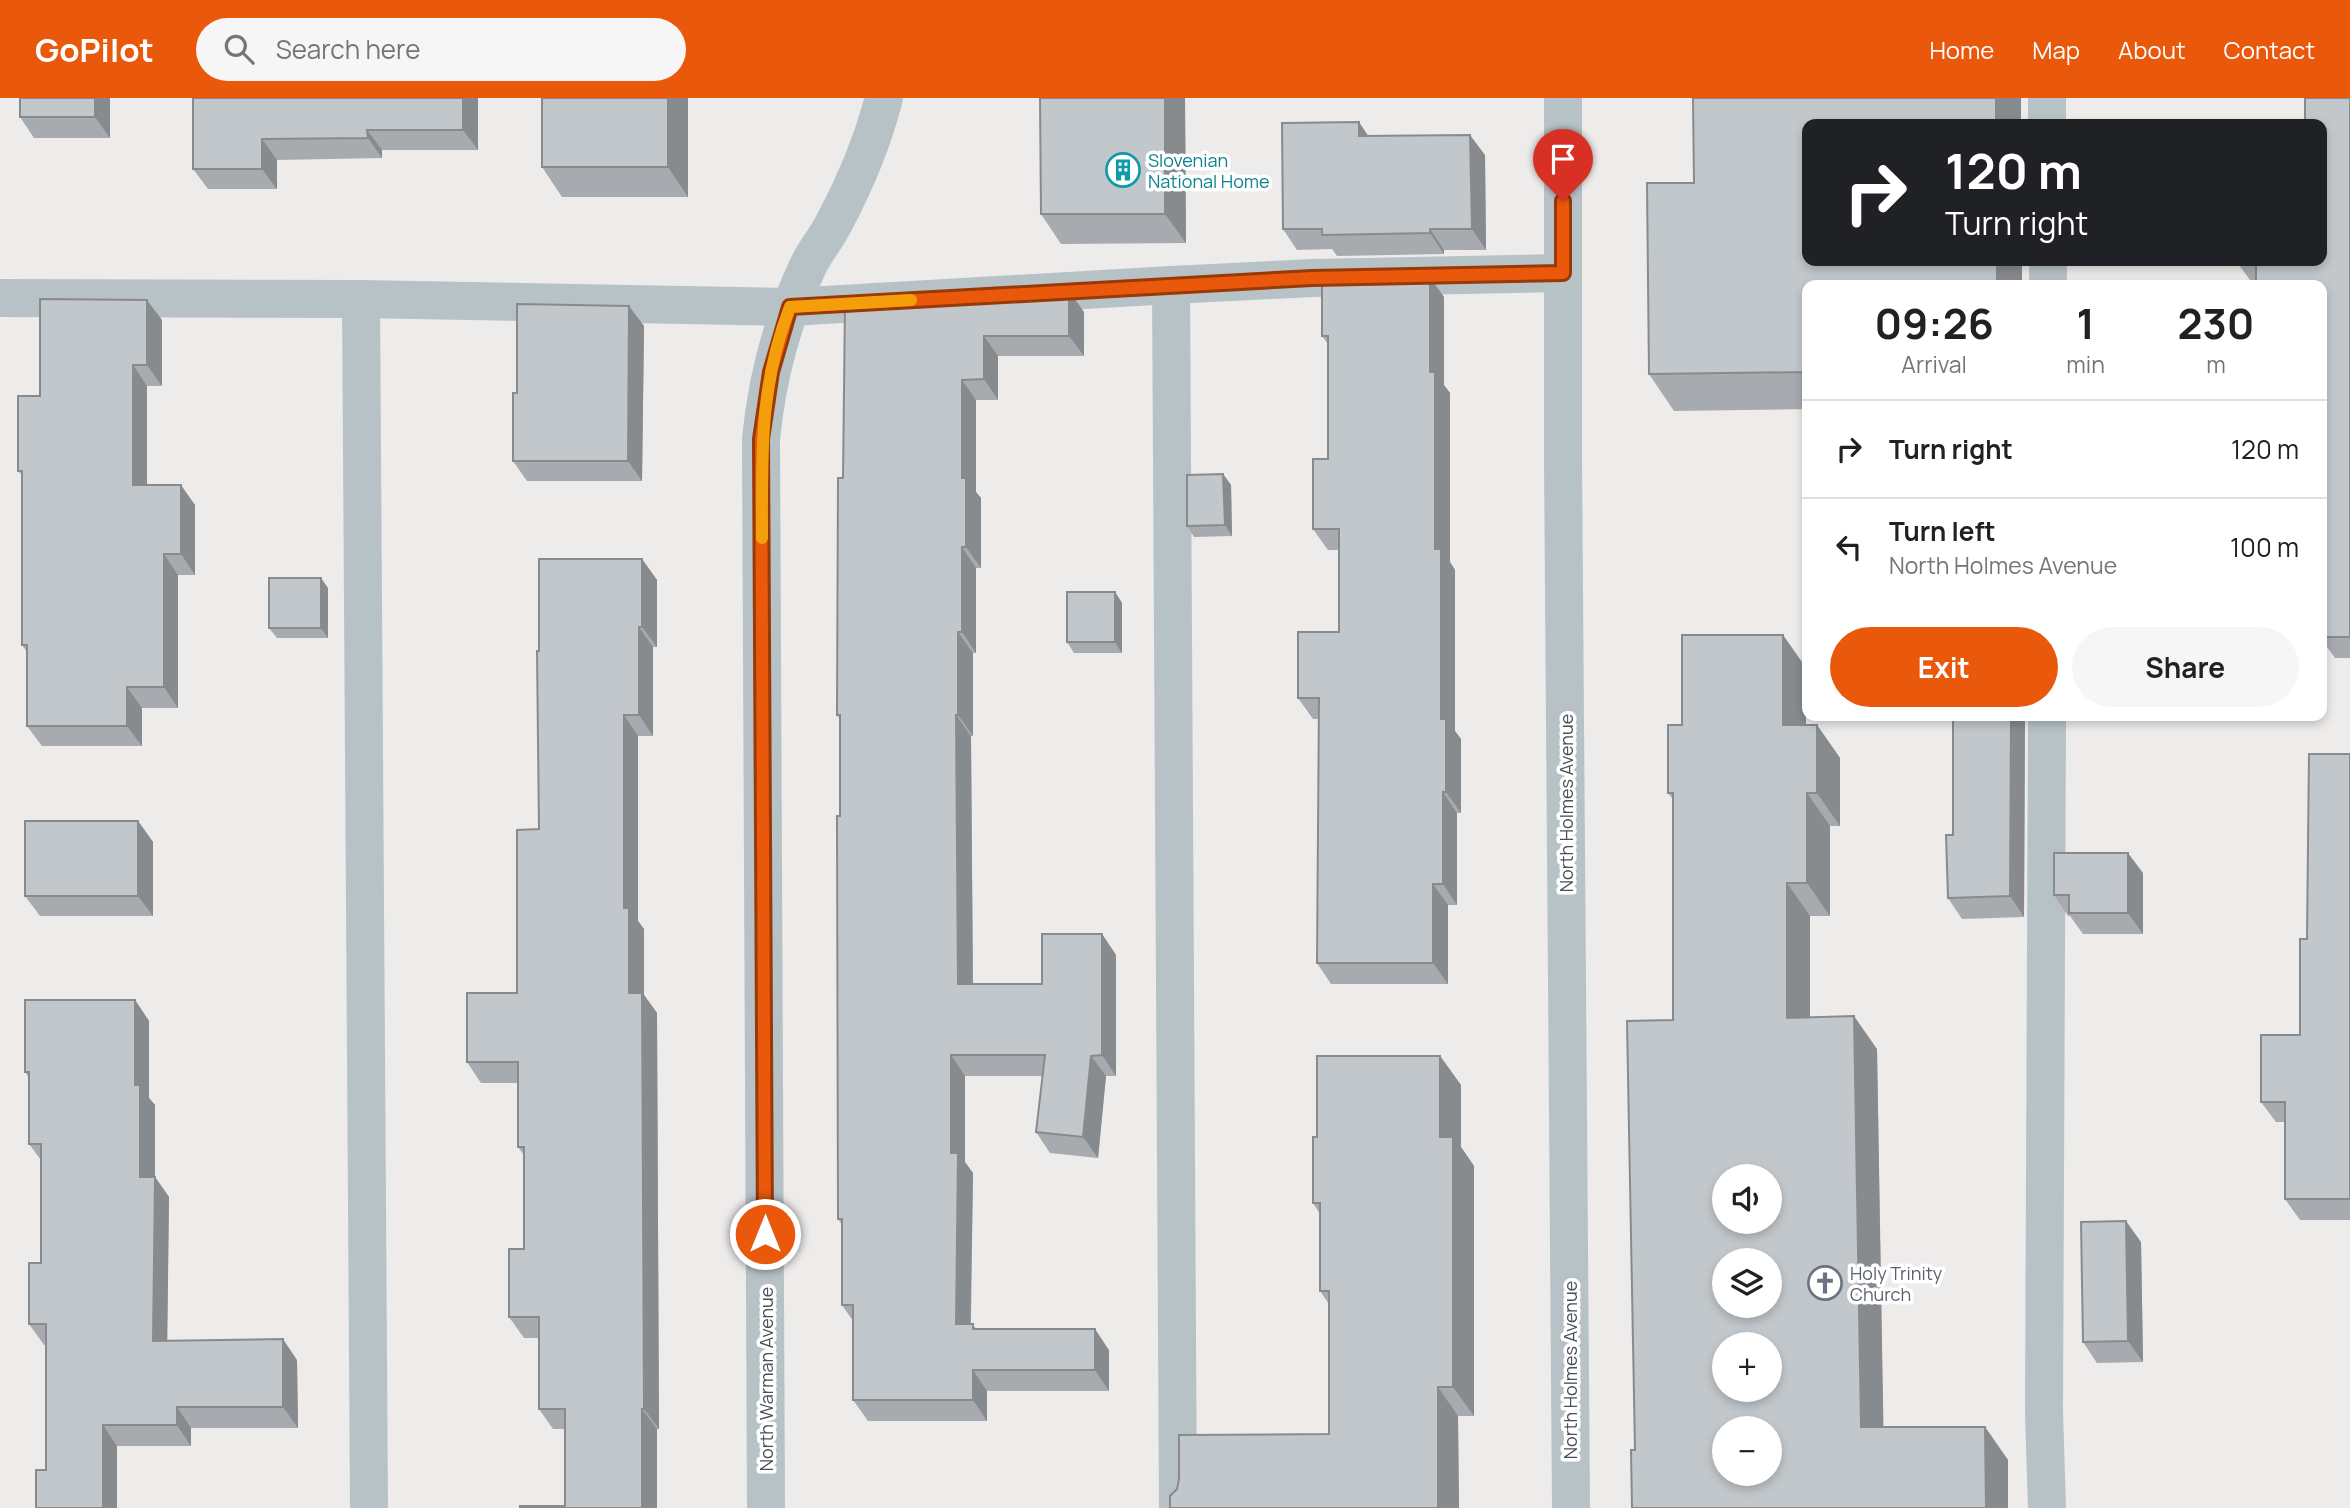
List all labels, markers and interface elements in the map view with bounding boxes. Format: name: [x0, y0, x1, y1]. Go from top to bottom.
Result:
search box: [196, 18, 686, 81]
text: GoPilot: [35, 27, 154, 72]
icon: search: [220, 30, 258, 68]
text: Search here: [276, 31, 420, 67]
text: Home: [1929, 33, 1994, 66]
text: Map: [2032, 33, 2080, 66]
text: About: [2118, 33, 2186, 66]
text: Contact: [2224, 33, 2315, 66]
pin: [1533, 129, 1593, 201]
text: 120 m: [1945, 137, 2082, 204]
icon: arrive: [1544, 140, 1582, 178]
icon: right: [1830, 147, 1921, 238]
place label: Slovenian National Home: [1148, 148, 1270, 193]
building icon: Slovenian National Home: [1104, 151, 1142, 189]
text: Turn right: [1945, 201, 2088, 245]
text: 09:26: [1875, 294, 1994, 352]
text: 1: [2076, 294, 2095, 352]
text: 230: [2177, 294, 2254, 352]
text: Arrival: [1901, 348, 1967, 380]
text: min: [2066, 348, 2105, 380]
text: m: [2206, 348, 2226, 380]
icon: right: [1830, 430, 1868, 468]
text: Turn right: [1889, 431, 2013, 467]
text: 120 m: [2231, 431, 2299, 467]
text: Turn left: [1889, 513, 1996, 549]
icon: left: [1830, 528, 1868, 566]
text: 100 m: [2230, 529, 2299, 565]
text: North Holmes Avenue: [1889, 549, 2117, 581]
button: Exit: [1830, 627, 2058, 707]
button: Share: [2072, 627, 2299, 707]
street label: North Holmes Avenue: [1554, 714, 1578, 892]
map controls: [1712, 1164, 1782, 1486]
button: sound: [1712, 1164, 1782, 1234]
position arrow: [728, 1197, 802, 1271]
button: layers: [1712, 1248, 1782, 1318]
place label: Holy Trinity Church: [1850, 1261, 1943, 1306]
church icon: Holy Trinity Church: [1806, 1264, 1844, 1302]
street label: North Holmes Avenue: [1558, 1281, 1582, 1459]
street label: North Warman Avenue: [754, 1287, 778, 1471]
button: +: [1712, 1332, 1782, 1402]
button: −: [1712, 1416, 1782, 1486]

